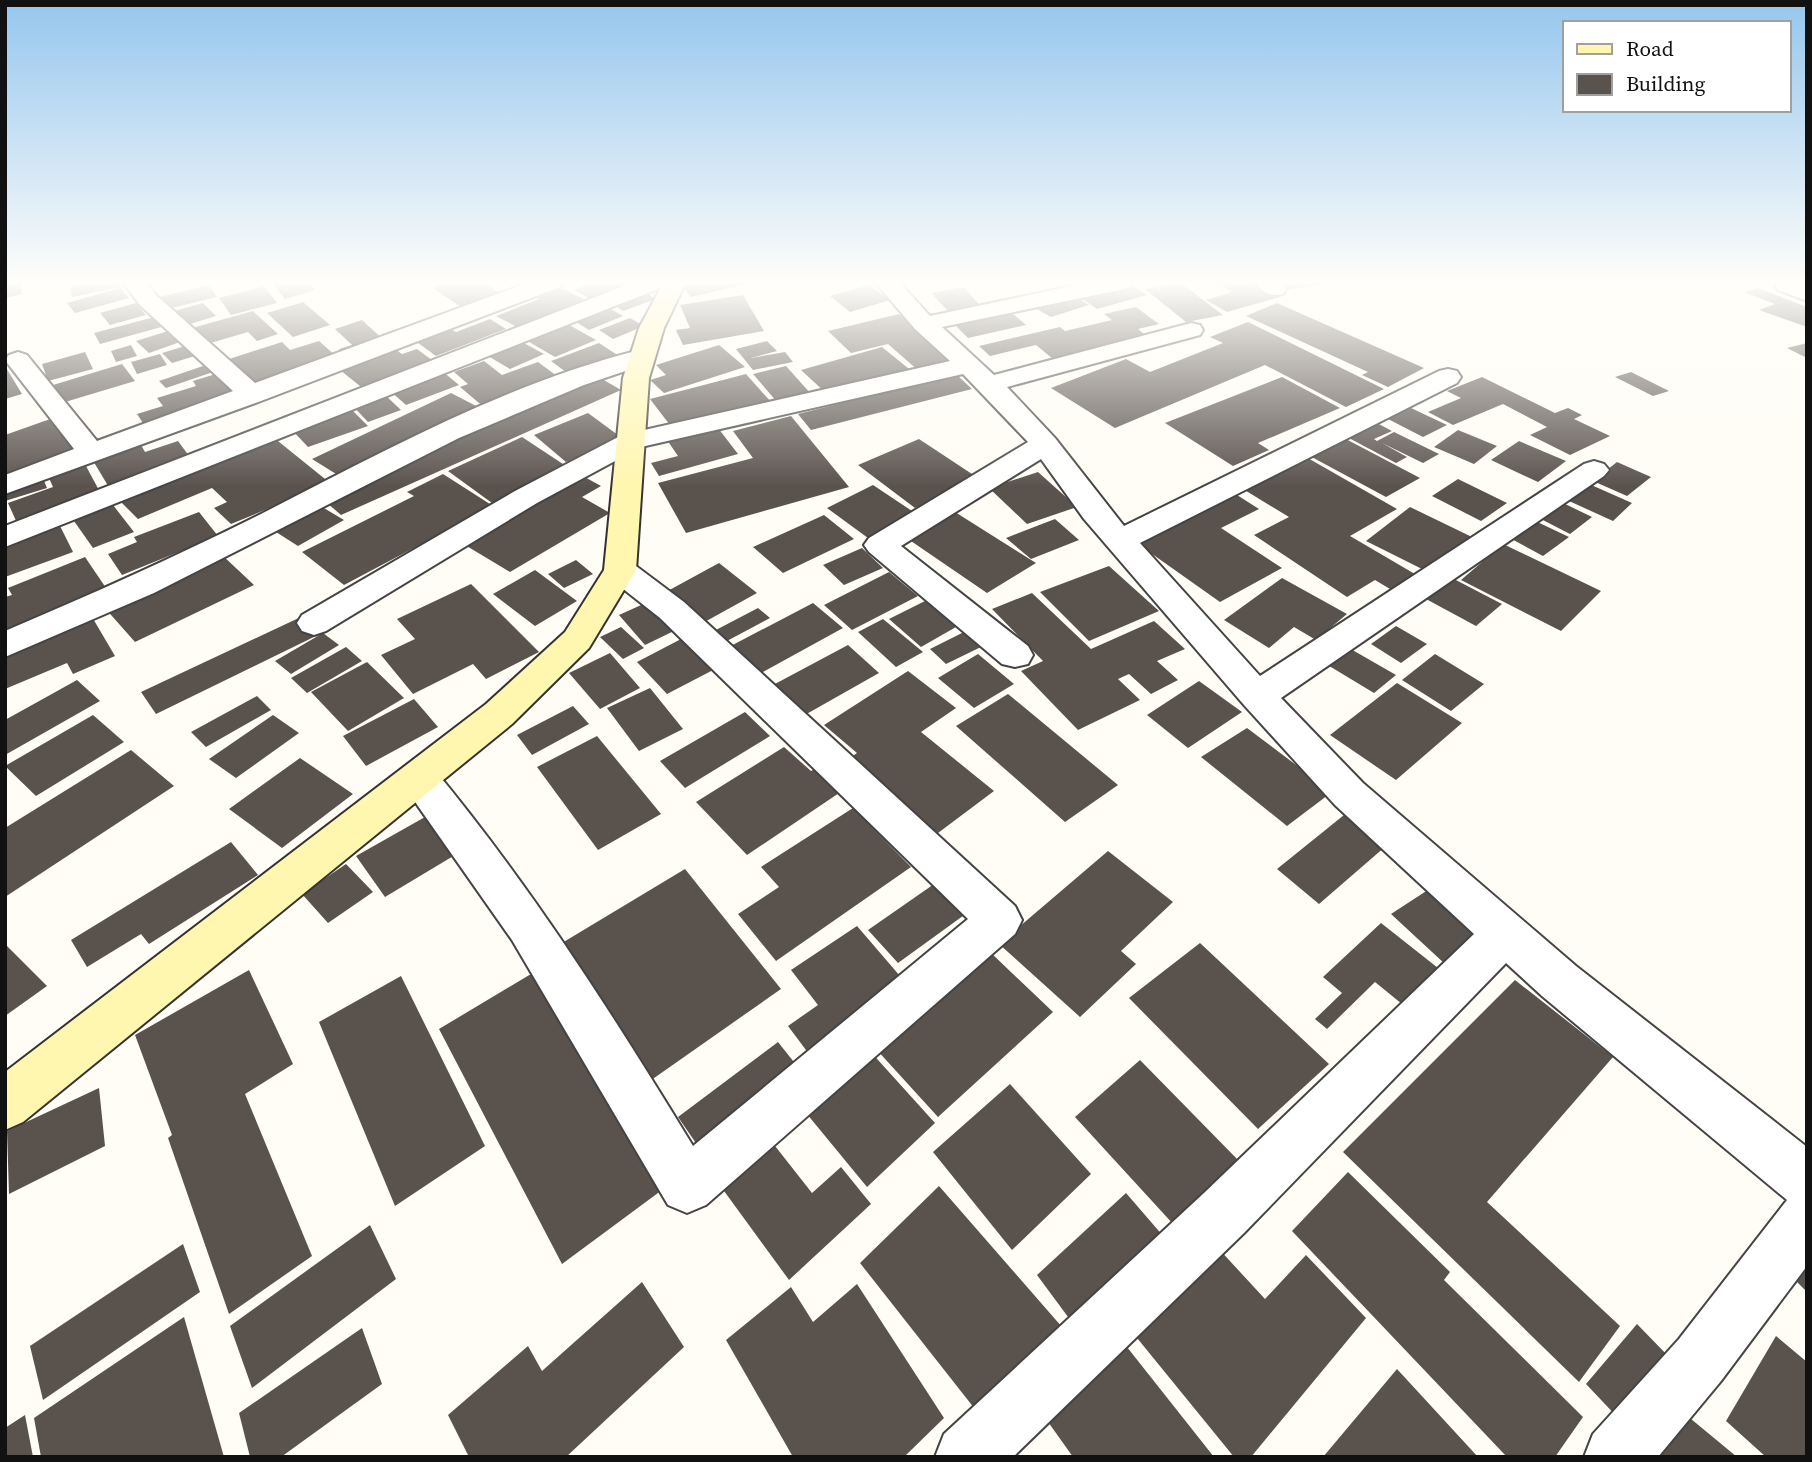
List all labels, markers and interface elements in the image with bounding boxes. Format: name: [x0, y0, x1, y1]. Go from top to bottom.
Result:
legend: [1563, 21, 1791, 112]
text: Road: [1626, 34, 1674, 63]
text: Building: [1626, 69, 1705, 98]

